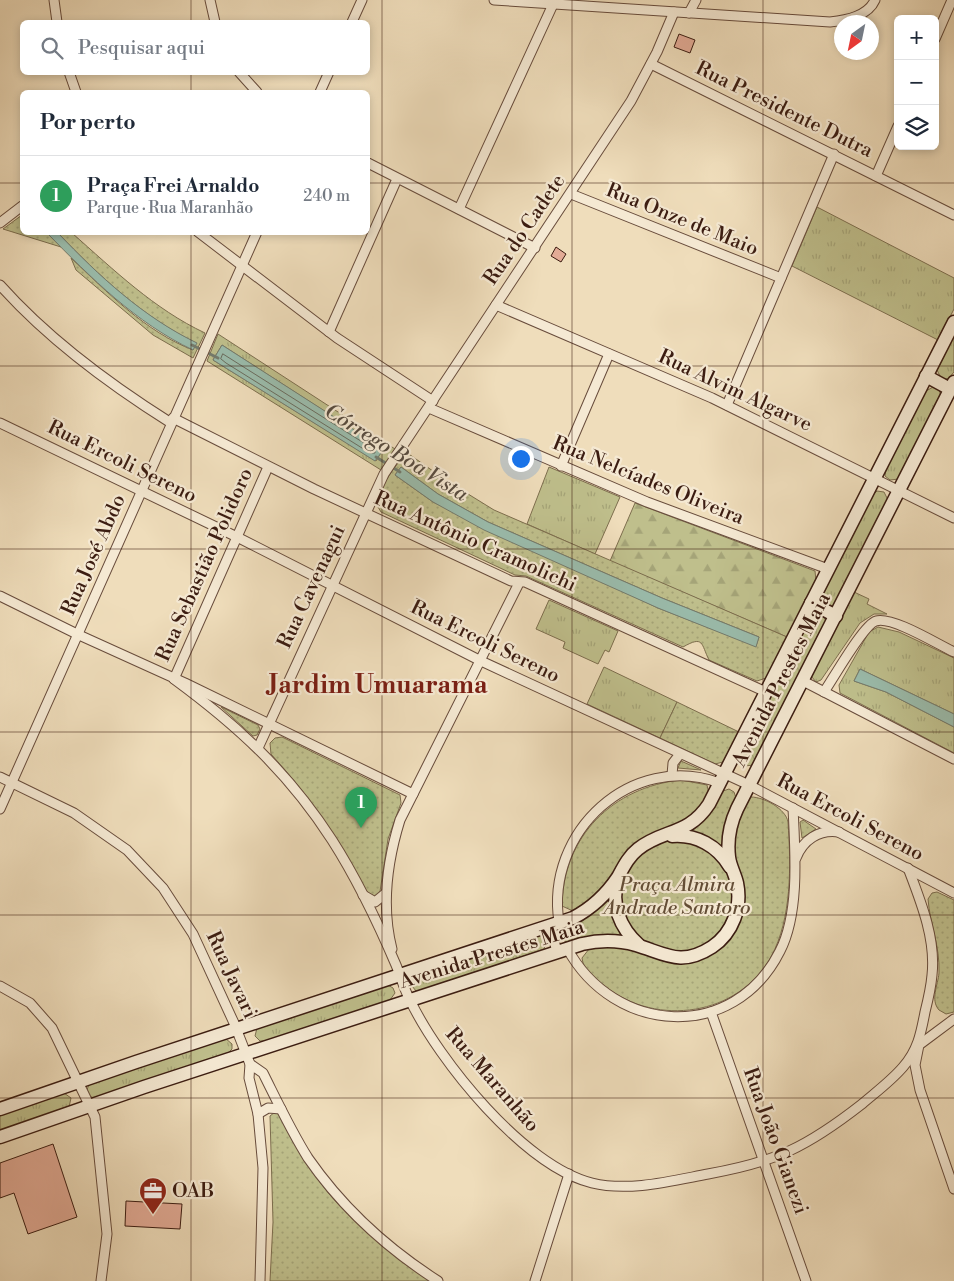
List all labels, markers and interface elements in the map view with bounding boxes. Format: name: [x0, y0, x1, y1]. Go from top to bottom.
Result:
north arrow: [834, 15, 879, 60]
map controls: [894, 15, 939, 150]
button: +: [894, 15, 939, 60]
search box: [20, 20, 370, 75]
icon: search: [38, 34, 66, 62]
text: Pesquisar aqui: [78, 36, 205, 60]
street label: Rua Presidente Dutra: [691, 56, 878, 164]
button: −: [894, 60, 939, 105]
button: layers: [894, 105, 939, 150]
text: Por perto: [40, 110, 136, 136]
street label: Rua do Cadete: [479, 170, 571, 290]
text: Praça Frei Arnaldo: [87, 174, 260, 198]
street label: Rua Onze de Maio: [602, 178, 762, 262]
text: 1: [52, 186, 60, 206]
text: 240 m: [303, 186, 350, 206]
text: Parque · Rua Maranhão: [87, 198, 253, 218]
street label: Rua Alvim Algarve: [654, 344, 816, 438]
water label: Córrego Boa Vista: [319, 398, 473, 508]
street label: Rua Ercoli Sereno: [43, 415, 201, 509]
street label: Rua Nelcíades Oliveira: [549, 431, 748, 531]
your location: [508, 446, 534, 472]
street label: Rua Sebastião Polidoro: [151, 464, 259, 666]
street label: Rua Antônio Cramolichi: [370, 486, 581, 598]
street label: Rua José Abdo: [56, 491, 132, 619]
street label: Rua Cavenagui: [273, 521, 352, 653]
street label: Avenida Prestes Maia: [727, 588, 837, 772]
street label: Rua Ercoli Sereno: [406, 595, 564, 689]
district label: Jardim Umuarama: [266, 670, 488, 701]
street label: Rua Ercoli Sereno: [772, 769, 928, 867]
pin: 1: [345, 787, 377, 828]
park label: Praça Almira Andrade Santoro: [601, 873, 751, 921]
street label: Avenida Prestes Maia: [395, 915, 588, 995]
street label: Rua Javari: [200, 927, 262, 1023]
street label: Rua Maranhão: [440, 1022, 544, 1138]
street label: Rua João Gianezi: [737, 1064, 813, 1218]
office icon: OAB: [138, 1176, 168, 1215]
place label: OAB: [172, 1179, 214, 1204]

